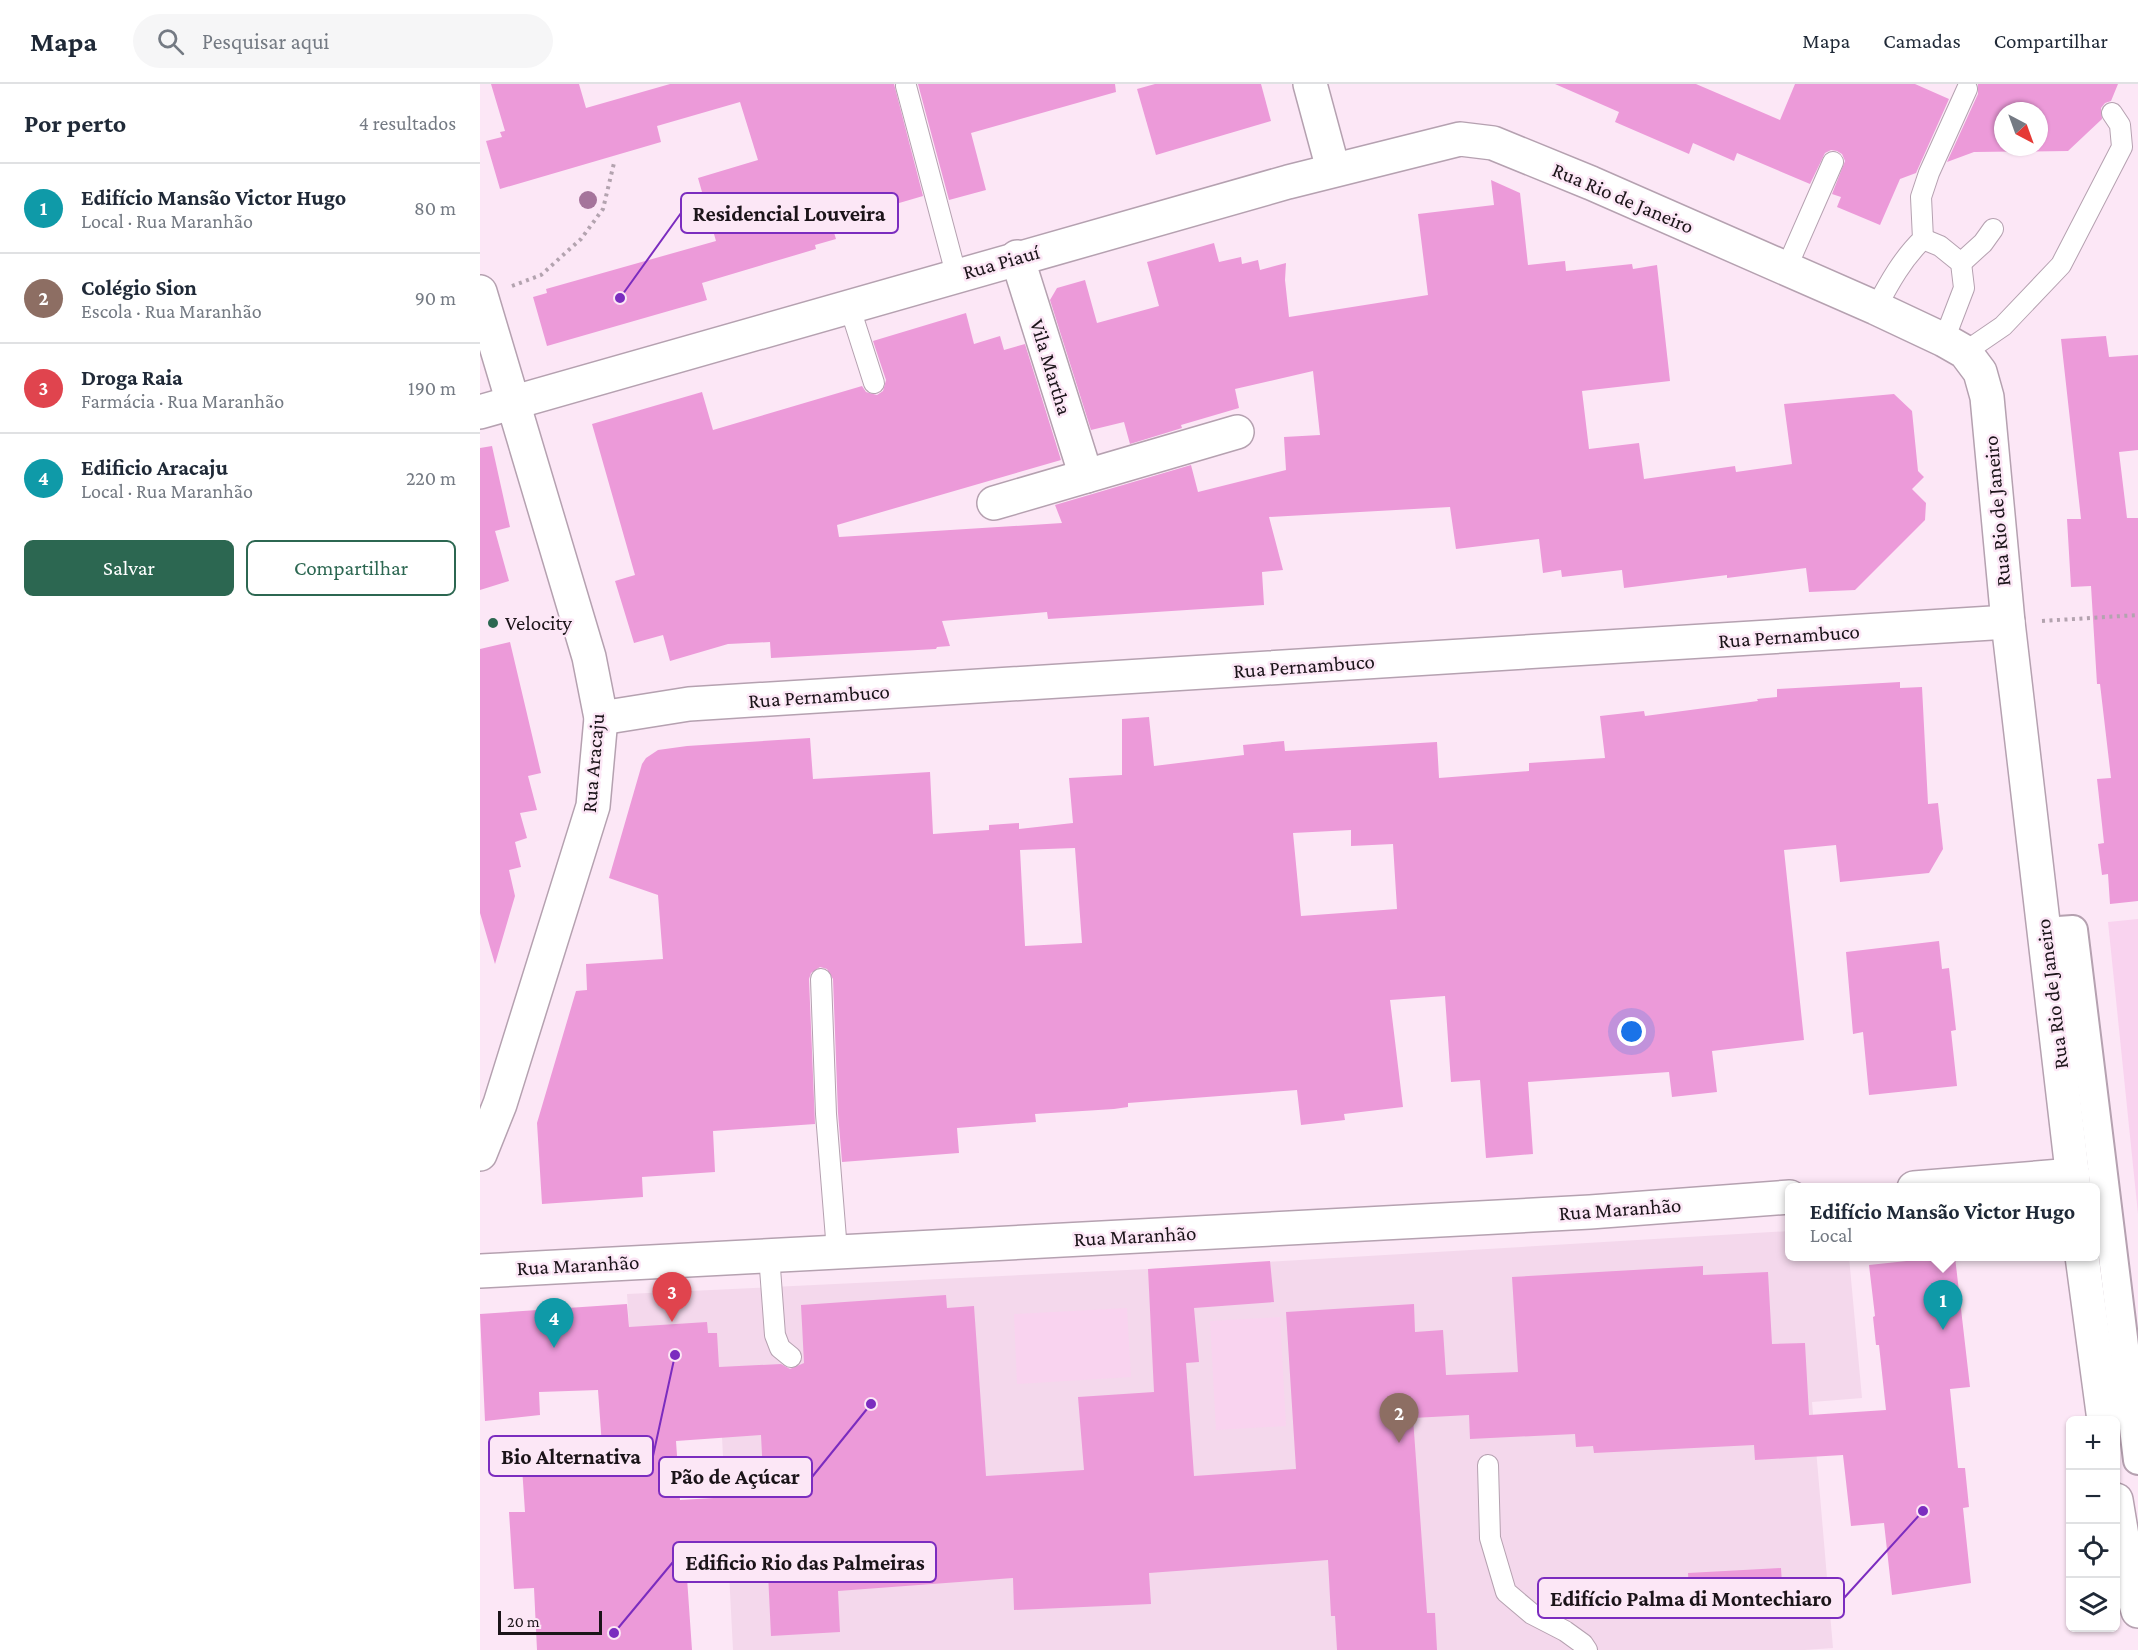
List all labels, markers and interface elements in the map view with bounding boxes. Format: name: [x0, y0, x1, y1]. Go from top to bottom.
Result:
search box: [133, 14, 553, 68]
icon: search: [154, 25, 187, 58]
text: Mapa: [30, 26, 97, 57]
text: Pesquisar aqui: [202, 29, 329, 54]
text: Mapa: [1802, 29, 1850, 53]
text: Camadas: [1883, 29, 1961, 53]
text: Compartilhar: [1994, 29, 2108, 53]
north arrow: [1994, 102, 2048, 156]
text: Por perto: [24, 109, 126, 138]
text: 4 resultados: [359, 112, 456, 134]
street label: Rua Rio de Janeiro: [1549, 157, 1697, 239]
text: Edifício Mansão Victor Hugo: [81, 185, 346, 210]
callout: Residencial Louveira: [681, 193, 898, 233]
text: 1: [40, 197, 47, 219]
text: 80 m: [414, 197, 456, 219]
text: Residencial Louveira: [693, 201, 886, 226]
text: Local · Rua Maranhão: [81, 210, 253, 232]
street label: Rua Piauí: [960, 239, 1044, 284]
text: Colégio Sion: [81, 275, 197, 300]
text: 2: [38, 287, 49, 309]
text: 90 m: [415, 287, 456, 309]
text: Escola · Rua Maranhão: [81, 300, 262, 322]
street label: Vila Martha: [1025, 316, 1077, 418]
text: Droga Raia: [81, 365, 183, 390]
text: 3: [39, 377, 48, 399]
text: 190 m: [408, 377, 456, 399]
text: Farmácia · Rua Maranhão: [81, 390, 284, 412]
street label: Rua Rio de Janeiro: [1978, 435, 2016, 587]
text: Edificio Aracaju: [81, 455, 228, 480]
text: 4: [38, 467, 49, 489]
text: 220 m: [406, 467, 456, 489]
text: Local · Rua Maranhão: [81, 480, 253, 502]
button: Salvar: [24, 540, 234, 596]
button: Compartilhar: [246, 540, 456, 596]
place label: Velocity: [505, 611, 572, 635]
marker: Velocity: [486, 616, 500, 630]
street label: Rua Pernambuco: [1717, 619, 1861, 653]
street label: Rua Pernambuco: [1232, 649, 1376, 683]
street label: Rua Pernambuco: [747, 679, 891, 713]
street label: Rua Aracaju: [577, 712, 609, 814]
street label: Rua Rio de Janeiro: [2031, 917, 2073, 1071]
your location: [1617, 1017, 1646, 1046]
popup: [1785, 1183, 2100, 1261]
street label: Rua Maranhão: [1558, 1193, 1682, 1225]
text: Edifício Mansão Victor Hugo: [1810, 1199, 2075, 1224]
street label: Rua Maranhão: [1073, 1221, 1197, 1251]
text: Local: [1810, 1224, 1853, 1246]
street label: Rua Maranhão: [516, 1250, 640, 1280]
pin: 3: [652, 1272, 692, 1322]
pin: 1: [1924, 1280, 1962, 1330]
pin: 4: [534, 1298, 574, 1348]
pin: 2: [1380, 1394, 1418, 1443]
map controls: [2066, 1416, 2120, 1632]
button: +: [2066, 1416, 2120, 1470]
callout: Bio Alternativa: [489, 1436, 653, 1476]
text: Bio Alternativa: [501, 1444, 641, 1469]
callout: Pão de Açúcar: [659, 1457, 812, 1497]
text: Pão de Açúcar: [670, 1464, 800, 1489]
button: −: [2066, 1470, 2120, 1524]
button: locate: [2066, 1524, 2120, 1578]
callout: Edificio Rio das Palmeiras: [673, 1542, 936, 1582]
text: Edificio Rio das Palmeiras: [685, 1550, 925, 1575]
callout: Edifício Palma di Montechiaro: [1538, 1578, 1844, 1618]
button: layers: [2066, 1578, 2120, 1632]
text: Edifício Palma di Montechiaro: [1550, 1586, 1832, 1611]
scale bar: [498, 1608, 602, 1636]
text: 20 m: [507, 1613, 540, 1630]

